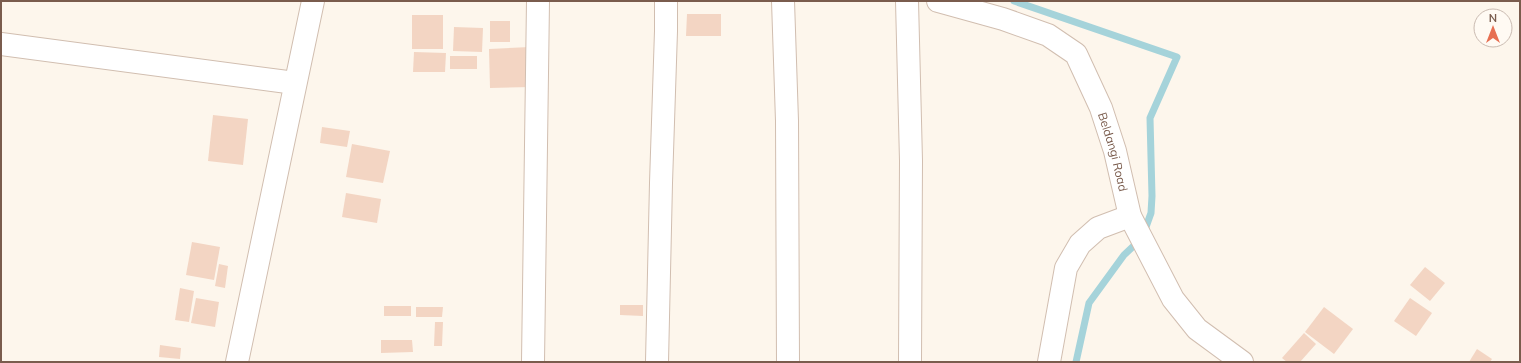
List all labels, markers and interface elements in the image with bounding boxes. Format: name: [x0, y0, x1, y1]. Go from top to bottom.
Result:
north arrow: [1473, 8, 1513, 48]
text: N: [1489, 11, 1497, 25]
street label: Beldangi Road: [1095, 110, 1132, 193]

